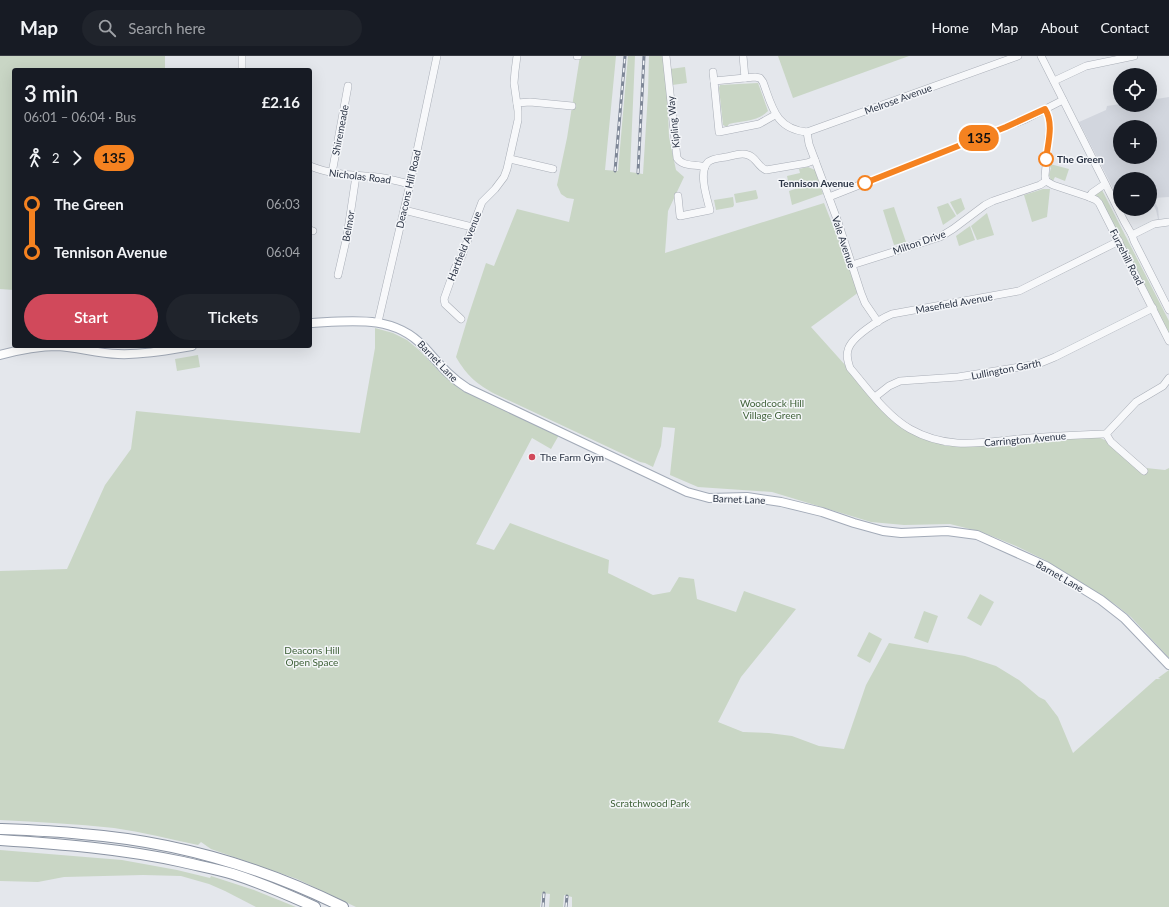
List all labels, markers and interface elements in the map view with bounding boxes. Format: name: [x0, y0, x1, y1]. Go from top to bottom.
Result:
search box: [82, 10, 362, 46]
text: Map: [20, 16, 58, 39]
icon: search: [96, 17, 118, 39]
text: Search here: [128, 19, 206, 37]
text: Home: [931, 19, 969, 36]
text: Map: [991, 19, 1018, 36]
text: About: [1040, 19, 1078, 36]
text: Contact: [1100, 19, 1149, 36]
map controls: [1113, 68, 1157, 216]
button: locate: [1113, 68, 1157, 112]
text: 3 min: [24, 80, 78, 107]
street label: Melrose Avenue: [863, 81, 933, 117]
text: £2.16: [262, 93, 300, 111]
street label: Kipling Way: [664, 94, 682, 149]
street label: Shiremeade: [329, 104, 351, 156]
text: 06:01 – 06:04 · Bus: [24, 109, 136, 125]
button: +: [1113, 120, 1157, 164]
line badge: 135: [956, 125, 1002, 151]
text: 135: [967, 129, 991, 146]
icon: walk: [24, 147, 46, 169]
icon: forward: [66, 147, 88, 169]
text: 135: [102, 149, 126, 166]
street label: Deacons Hill Road: [393, 149, 423, 229]
text: 2: [52, 150, 60, 166]
marker: The Green: [1038, 151, 1054, 167]
place label: The Green: [1057, 153, 1104, 165]
street label: Nicholas Road: [328, 166, 392, 186]
button: −: [1113, 172, 1157, 216]
marker: Tennison Avenue: [857, 175, 873, 191]
place label: Tennison Avenue: [779, 177, 855, 189]
text: The Green: [54, 195, 124, 213]
text: 06:03: [267, 196, 300, 212]
street label: Belmor: [339, 209, 357, 243]
street label: Hartfield Avenue: [445, 209, 483, 283]
street label: Vale Avenue: [830, 214, 858, 270]
street label: Milton Drive: [891, 227, 947, 257]
street label: Furzehill Road: [1108, 227, 1146, 287]
text: Tennison Avenue: [54, 243, 167, 261]
text: 06:04: [267, 244, 300, 260]
street label: Masefield Avenue: [915, 290, 993, 316]
button: Start: [24, 294, 158, 340]
button: Tickets: [166, 294, 300, 340]
street label: Barnet Lane: [415, 338, 461, 384]
street label: Lullington Garth: [970, 356, 1042, 382]
park label: Woodcock Hill Village Green: [740, 397, 804, 421]
street label: Carrington Avenue: [984, 429, 1066, 449]
place label: The Farm Gym: [540, 451, 604, 463]
marker: The Farm Gym: [527, 452, 537, 462]
street label: Barnet Lane: [712, 492, 766, 506]
street label: Barnet Lane: [1034, 558, 1086, 594]
park label: Deacons Hill Open Space: [284, 644, 340, 668]
park label: Scratchwood Park: [610, 797, 691, 809]

